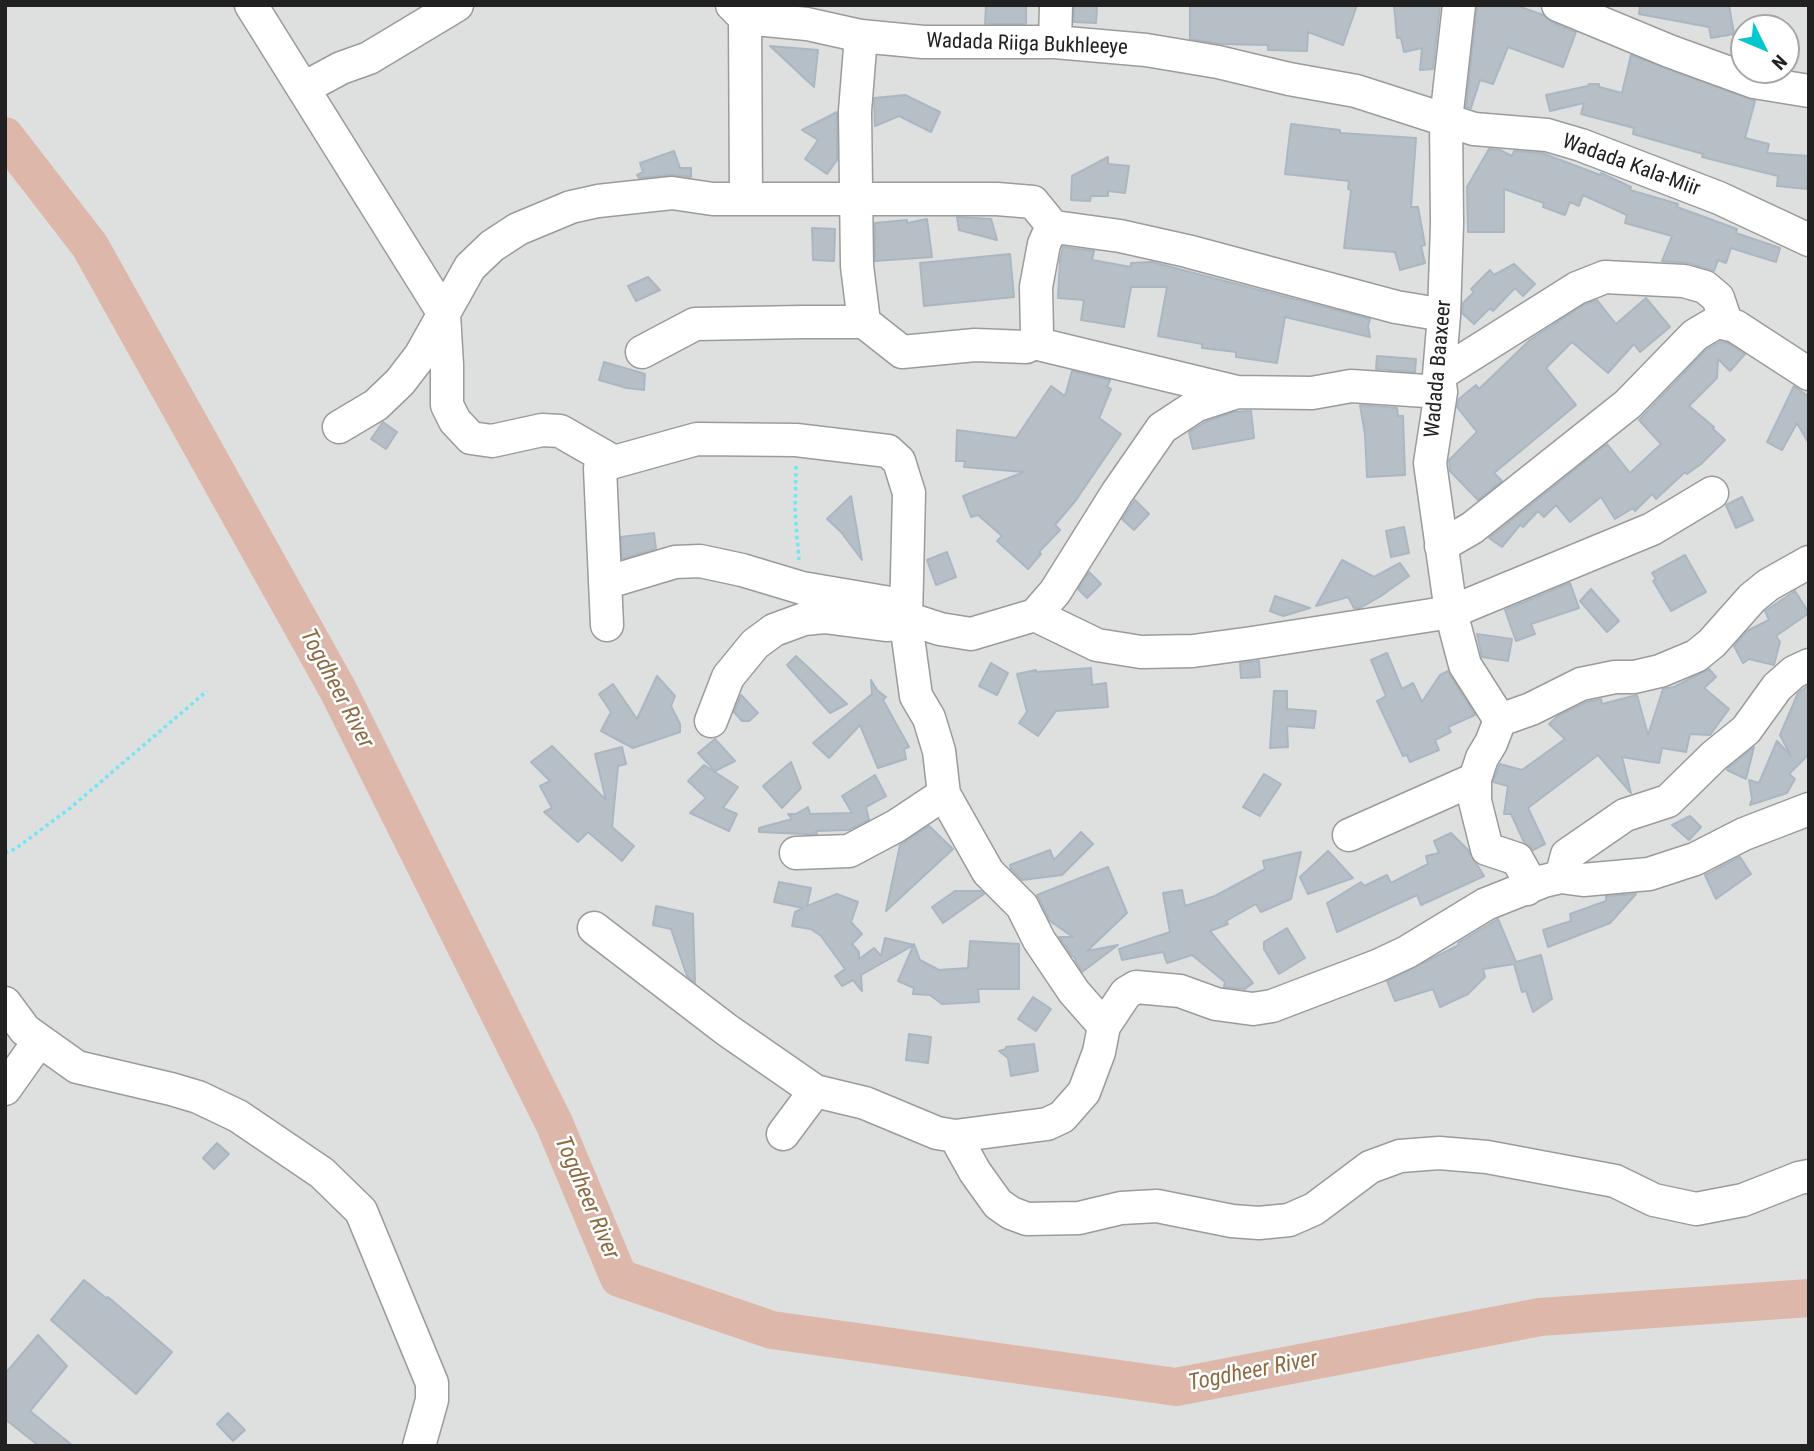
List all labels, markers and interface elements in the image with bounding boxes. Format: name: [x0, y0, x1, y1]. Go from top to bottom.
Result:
north arrow: [1730, 14, 1800, 84]
street label: Wadada Riiga Bukhleeye: [926, 29, 1128, 61]
text: N: [1767, 50, 1792, 74]
street label: Wadada Kala-Miir: [1559, 129, 1703, 203]
street label: Wadada Baaxeer: [1420, 299, 1458, 439]
water label: Togdheer River: [293, 625, 379, 753]
water label: Togdheer River: [548, 1132, 624, 1264]
water label: Togdheer River: [1186, 1346, 1320, 1398]

